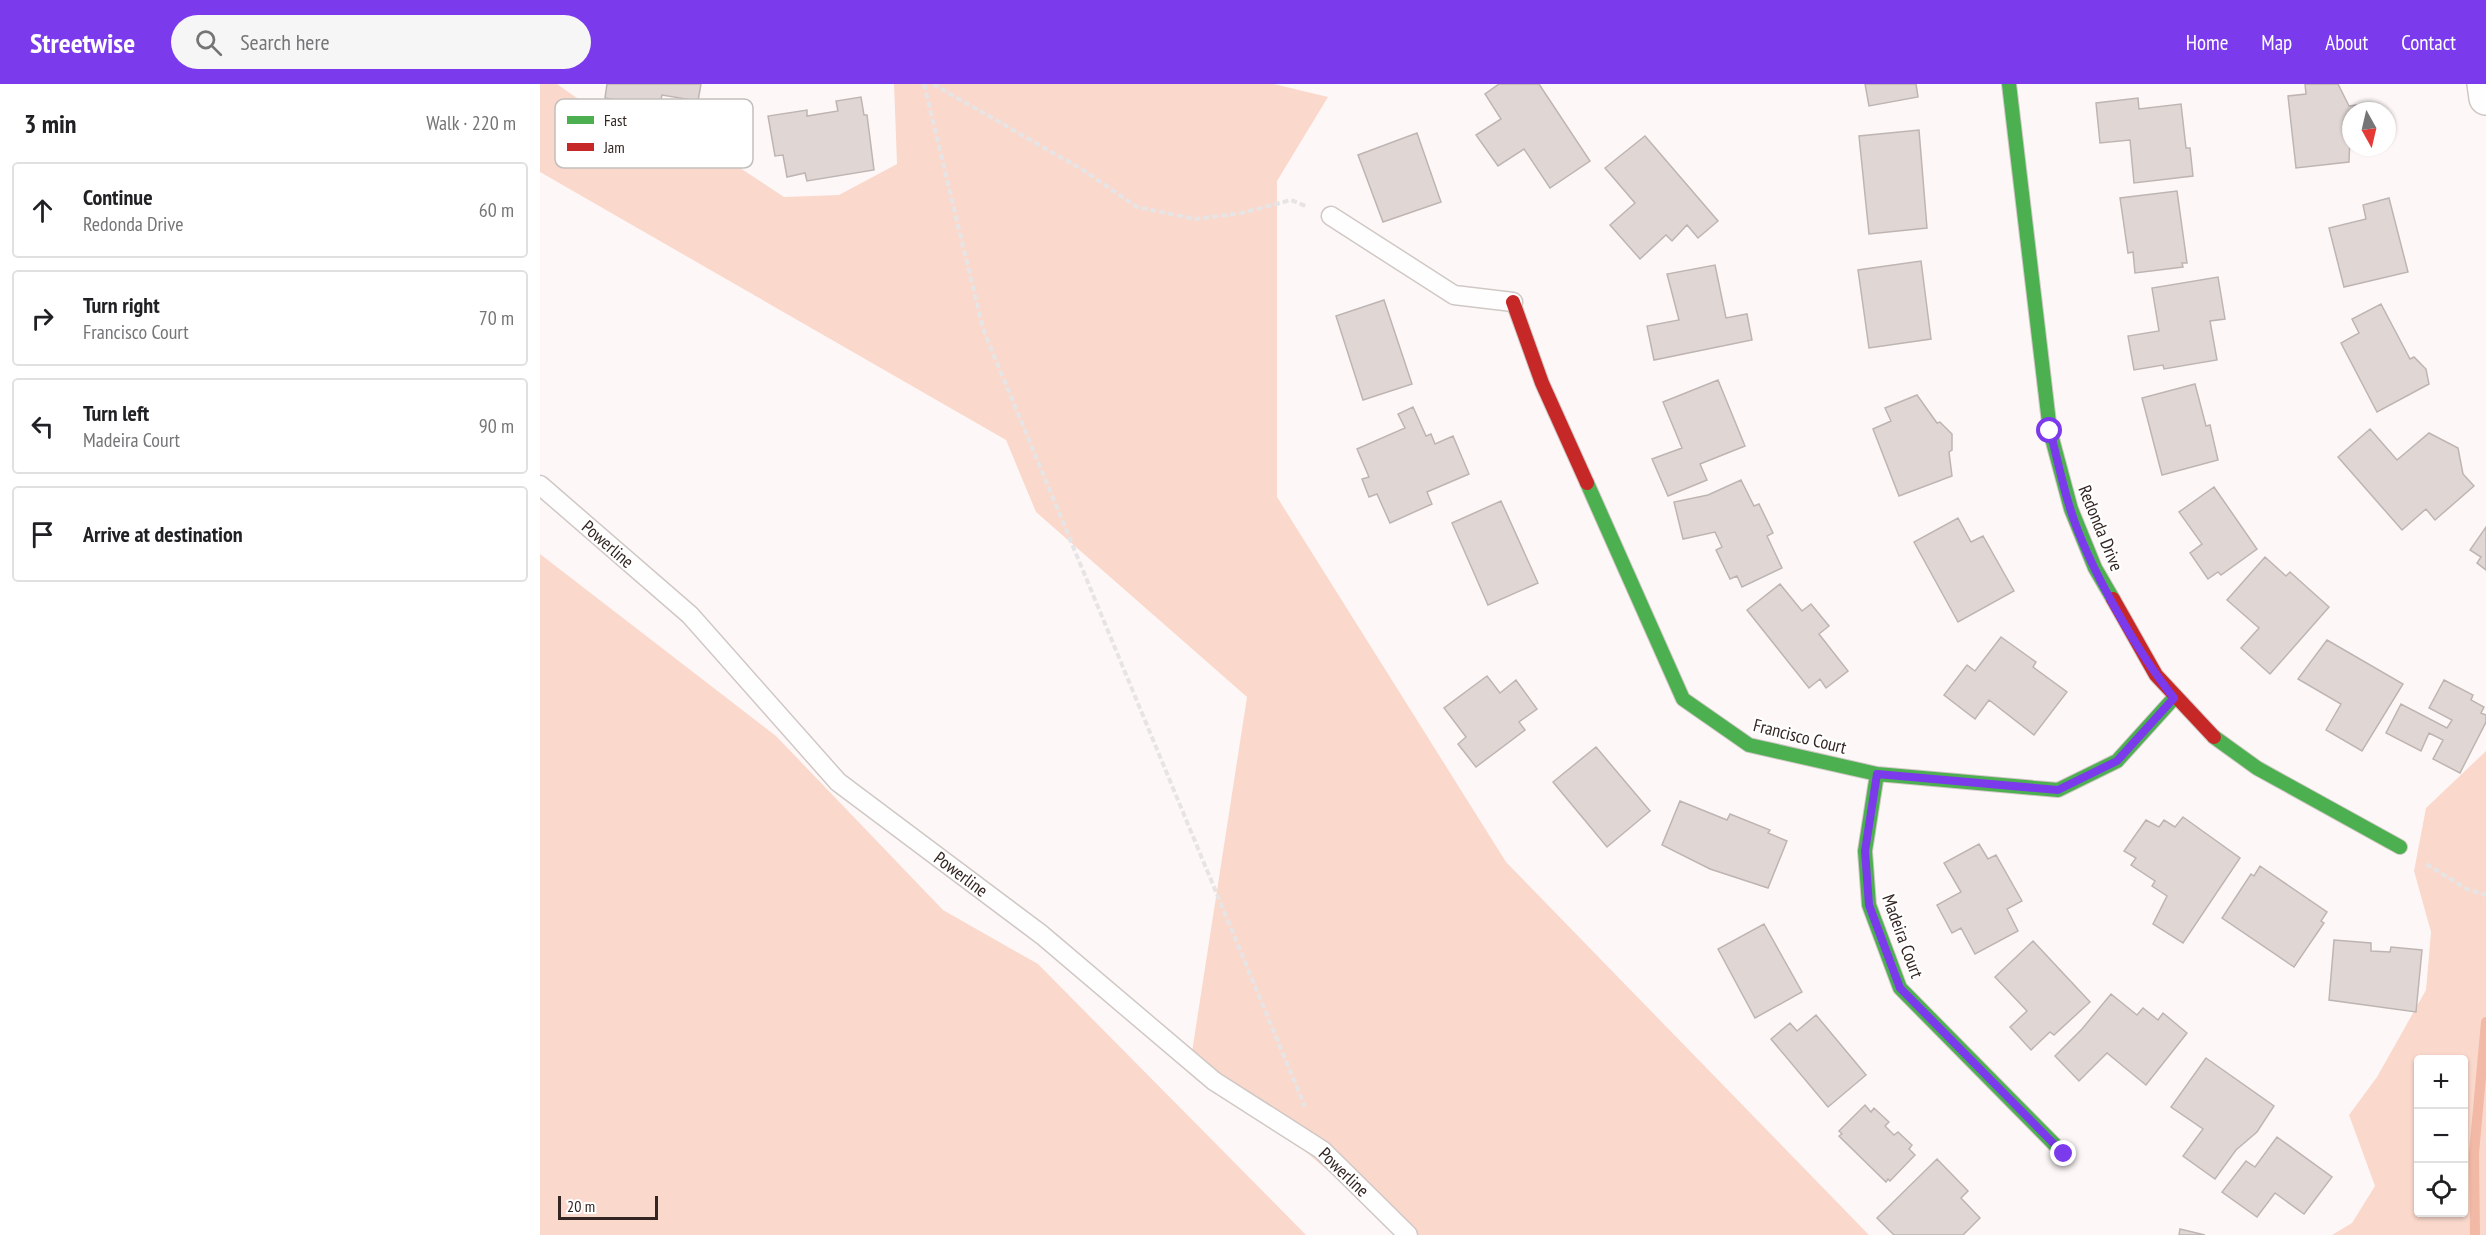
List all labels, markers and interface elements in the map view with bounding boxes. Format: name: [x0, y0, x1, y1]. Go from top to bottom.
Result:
search box: [171, 15, 591, 69]
text: Streetwise: [30, 24, 135, 61]
icon: search: [192, 26, 225, 59]
text: Search here: [240, 28, 330, 56]
text: Home: [2186, 29, 2228, 56]
text: Map: [2261, 29, 2292, 56]
text: About: [2325, 29, 2368, 56]
text: Contact: [2401, 29, 2456, 56]
legend: [555, 99, 753, 168]
north arrow: [2342, 102, 2396, 156]
text: 3 min: [24, 107, 77, 140]
text: Walk · 220 m: [426, 110, 516, 136]
text: Fast: [604, 110, 627, 130]
text: Jam: [603, 137, 625, 157]
text: Continue: [83, 183, 153, 211]
icon: ahead: [26, 194, 59, 227]
text: 60 m: [479, 197, 514, 223]
text: Redonda Drive: [83, 211, 183, 237]
text: Turn right: [83, 291, 160, 319]
icon: right: [26, 302, 59, 335]
text: 70 m: [479, 305, 514, 331]
text: Francisco Court: [83, 319, 189, 345]
text: Turn left: [83, 399, 149, 427]
icon: left: [26, 410, 59, 443]
text: 90 m: [479, 413, 514, 439]
route start: [2036, 417, 2062, 443]
text: Madeira Court: [83, 427, 180, 453]
street label: Redonda Drive: [2073, 482, 2129, 574]
street label: Powerline: [577, 515, 639, 573]
icon: arrive: [26, 518, 59, 551]
text: Arrive at destination: [83, 520, 243, 548]
street label: Francisco Court: [1751, 713, 1849, 759]
street label: Powerline: [930, 846, 992, 902]
street label: Madeira Court: [1877, 891, 1929, 981]
map controls: [2414, 1055, 2468, 1217]
button: +: [2414, 1055, 2468, 1109]
button: −: [2414, 1109, 2468, 1163]
route end: [2050, 1140, 2076, 1166]
street label: Powerline: [1314, 1142, 1374, 1202]
button: locate: [2414, 1163, 2468, 1217]
scale bar: [558, 1193, 658, 1220]
text: 20 m: [567, 1196, 595, 1216]

